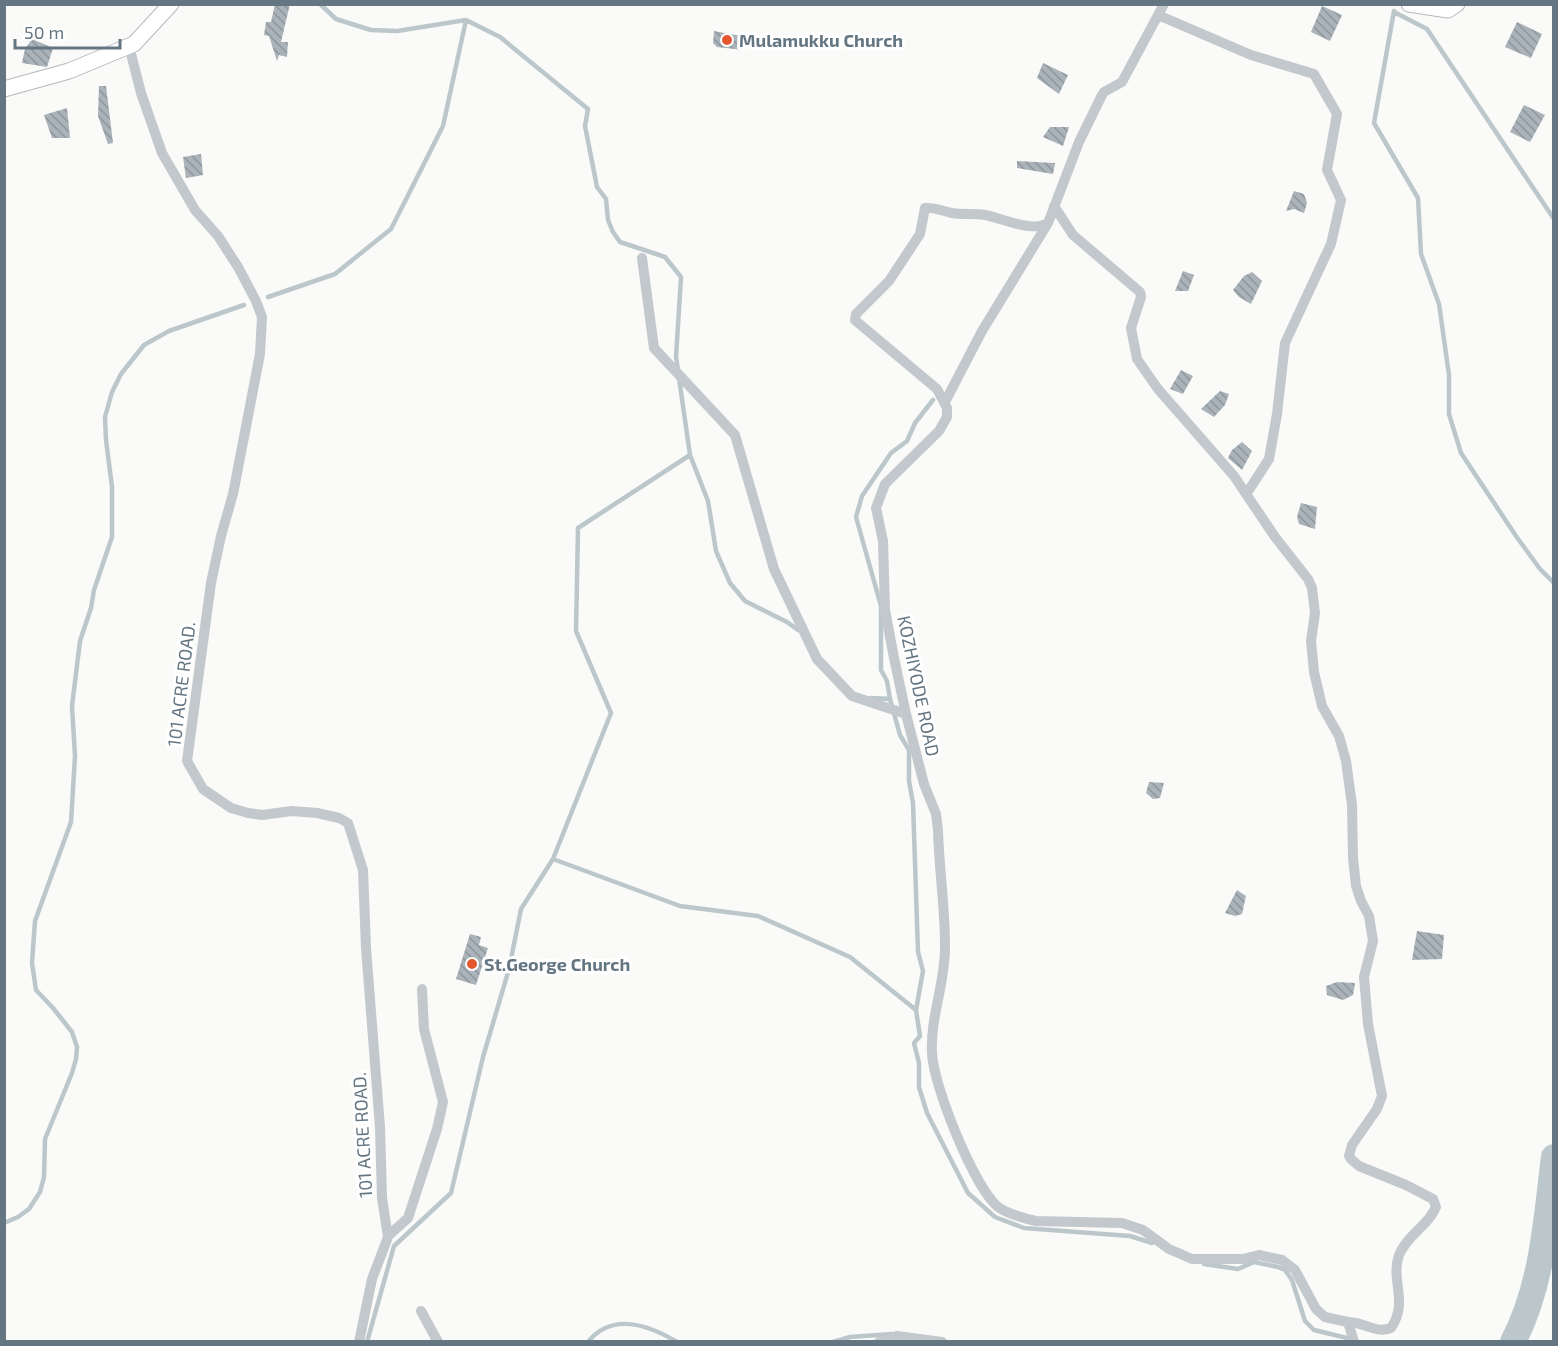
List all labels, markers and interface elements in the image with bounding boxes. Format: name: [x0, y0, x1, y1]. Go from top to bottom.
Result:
scale bar: [15, 12, 120, 50]
text: 50 m: [24, 21, 64, 43]
place label: Mulamukku Church: [739, 29, 903, 51]
marker: Mulamukku Church: [720, 33, 734, 47]
street label: KOZHIYODE ROAD: [893, 614, 945, 758]
street label: 101 ACRE ROAD.: [162, 620, 200, 748]
place label: St.George Church: [484, 953, 630, 975]
marker: St.George Church: [465, 957, 479, 971]
street label: 101 ACRE ROAD.: [348, 1072, 376, 1198]

